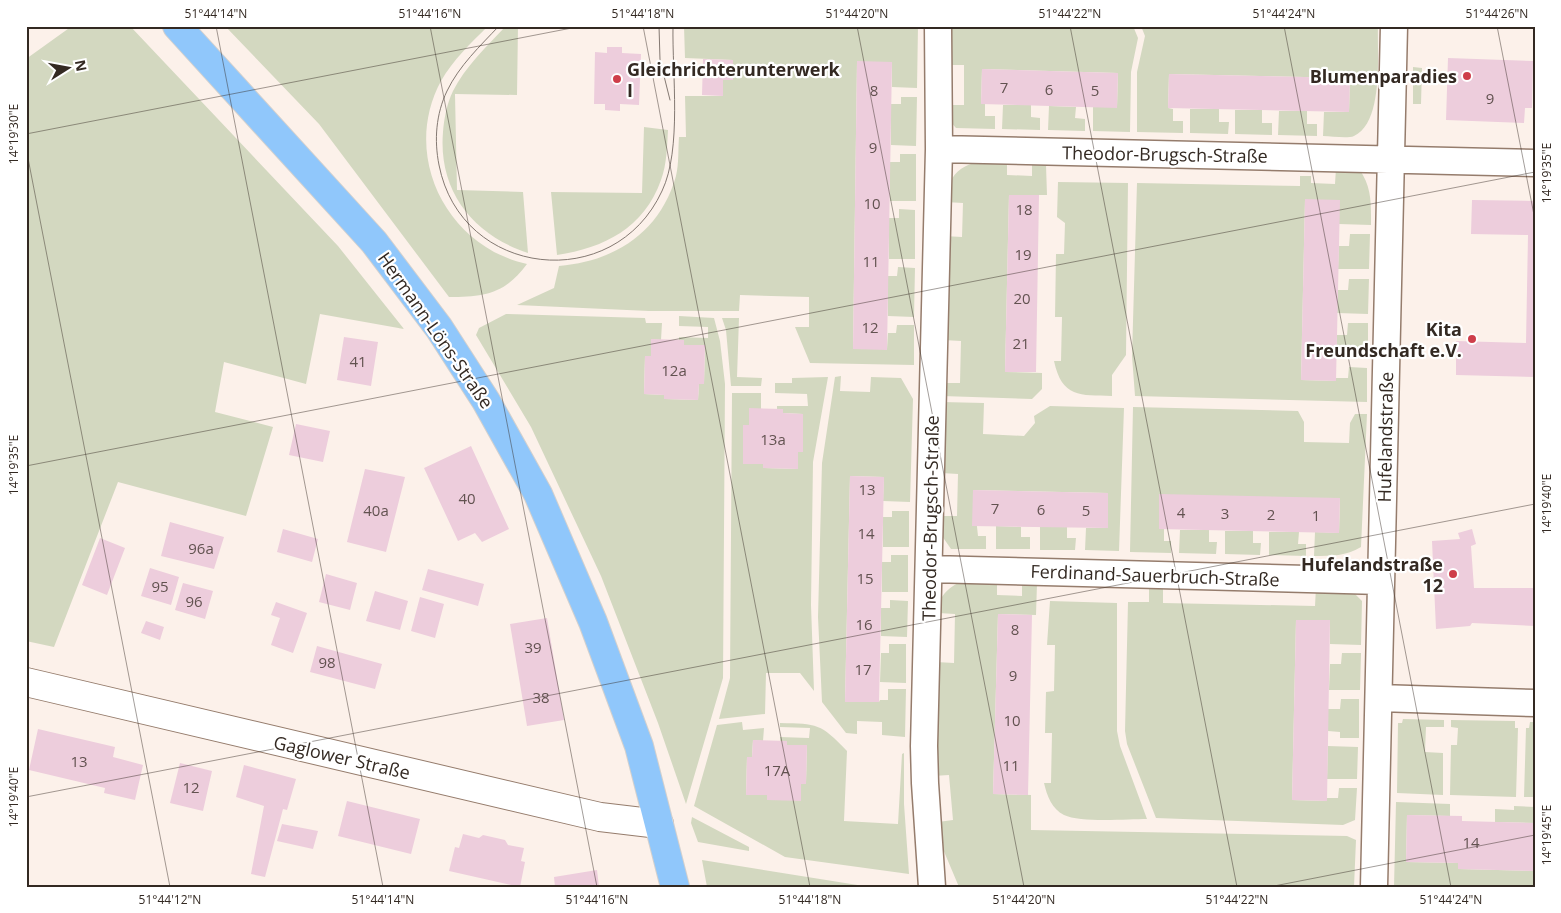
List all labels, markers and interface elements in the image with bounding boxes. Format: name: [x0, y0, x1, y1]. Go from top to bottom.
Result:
text: 51°44'14"N: [185, 5, 247, 22]
text: 51°44'16"N: [399, 5, 461, 22]
text: 51°44'18"N: [612, 5, 674, 22]
text: 51°44'20"N: [826, 5, 888, 22]
text: 51°44'22"N: [1039, 5, 1101, 22]
text: 51°44'24"N: [1253, 5, 1315, 22]
text: 51°44'26"N: [1466, 5, 1528, 22]
north arrow: [42, 42, 92, 92]
place label: Gleichrichterunterwerk I: [627, 57, 841, 102]
text: N: [71, 58, 92, 73]
place label: Blumenparadies: [1310, 64, 1457, 88]
marker: Blumenparadies: [1461, 70, 1473, 82]
marker: Gleichrichterunterwerk I: [611, 73, 623, 85]
house number: 7: [1000, 77, 1008, 97]
house number: 6: [1045, 79, 1053, 99]
house number: 8: [870, 80, 878, 100]
house number: 5: [1091, 80, 1099, 100]
house number: 9: [1486, 88, 1494, 108]
text: 14°19'30"E: [5, 104, 22, 164]
house number: 9: [869, 137, 877, 157]
street label: Theodor-Brugsch-Straße: [1062, 140, 1268, 168]
text: 14°19'35"E: [1538, 143, 1555, 203]
house number: 10: [863, 193, 881, 213]
house number: 18: [1015, 199, 1033, 219]
house number: 19: [1014, 244, 1032, 264]
street label: Hermann-Löns-Straße: [373, 247, 499, 413]
house number: 11: [862, 251, 880, 271]
house number: 20: [1013, 288, 1031, 308]
house number: 12: [861, 317, 879, 337]
place label: Kita Freundschaft e.V.: [1305, 317, 1462, 362]
house number: 21: [1012, 333, 1030, 353]
marker: Kita Freundschaft e.V.: [1466, 333, 1478, 345]
house number: 41: [349, 351, 367, 371]
house number: 12a: [661, 360, 687, 380]
street label: Hufelandstraße: [1372, 371, 1398, 503]
street label: Theodor-Brugsch-Straße: [916, 415, 944, 621]
house number: 13a: [760, 429, 786, 449]
text: 14°19'35"E: [5, 435, 22, 495]
text: 14°19'40"E: [1538, 474, 1555, 534]
house number: 13: [858, 479, 876, 499]
house number: 40: [458, 488, 476, 508]
house number: 7: [991, 498, 999, 518]
house number: 6: [1037, 499, 1045, 519]
house number: 40a: [363, 500, 389, 520]
house number: 5: [1082, 500, 1090, 520]
house number: 4: [1177, 502, 1186, 522]
house number: 3: [1221, 503, 1229, 523]
house number: 2: [1267, 504, 1275, 524]
house number: 1: [1312, 505, 1320, 525]
house number: 14: [857, 523, 875, 543]
house number: 96a: [188, 538, 214, 558]
place label: Hufelandstraße 12: [1301, 552, 1443, 597]
street label: Ferdinand-Sauerbruch-Straße: [1030, 559, 1280, 591]
house number: 15: [856, 568, 874, 588]
marker: Hufelandstraße 12: [1447, 568, 1459, 580]
house number: 95: [151, 576, 169, 596]
house number: 96: [185, 591, 203, 611]
house number: 16: [855, 614, 873, 634]
house number: 8: [1011, 619, 1019, 639]
house number: 39: [524, 637, 542, 657]
house number: 98: [318, 652, 336, 672]
house number: 17: [854, 659, 872, 679]
house number: 9: [1009, 665, 1017, 685]
house number: 38: [532, 687, 550, 707]
house number: 10: [1003, 710, 1021, 730]
street label: Gaglower Straße: [271, 730, 413, 784]
house number: 13: [70, 751, 88, 771]
house number: 11: [1002, 755, 1020, 775]
house number: 17A: [764, 760, 791, 780]
text: 14°19'40"E: [5, 767, 22, 827]
house number: 12: [182, 777, 200, 797]
text: 14°19'45"E: [1538, 805, 1555, 865]
house number: 14: [1462, 832, 1480, 852]
text: 51°44'12"N: [139, 891, 201, 908]
text: 51°44'14"N: [352, 891, 414, 908]
text: 51°44'16"N: [566, 891, 628, 908]
text: 51°44'18"N: [779, 891, 841, 908]
text: 51°44'20"N: [993, 891, 1055, 908]
text: 51°44'22"N: [1206, 891, 1268, 908]
text: 51°44'24"N: [1420, 891, 1482, 908]

